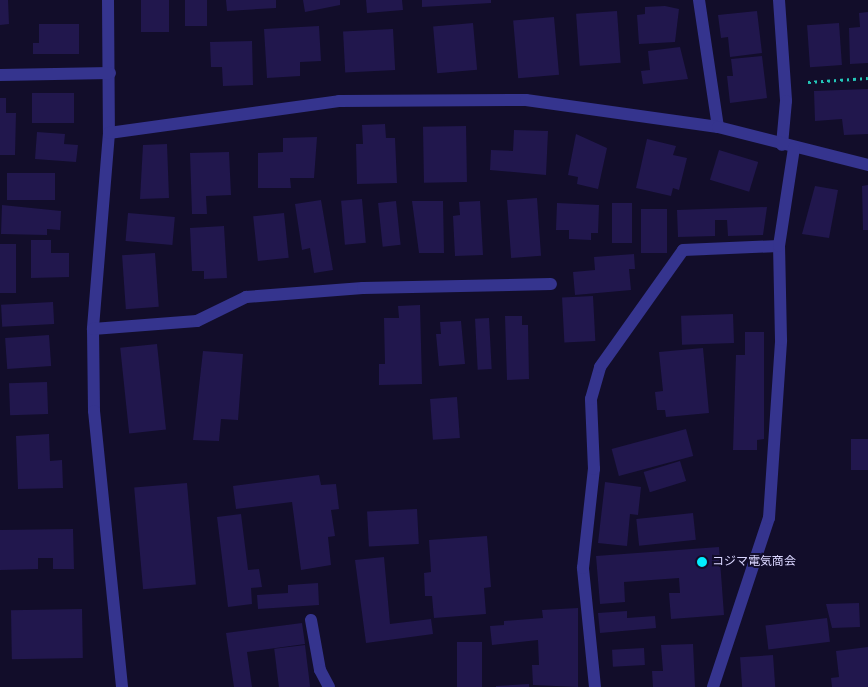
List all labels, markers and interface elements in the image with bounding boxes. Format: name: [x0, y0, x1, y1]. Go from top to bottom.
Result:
place label: コジマ電気商会: [712, 555, 796, 569]
marker: コジマ電気商会: [696, 556, 708, 568]

